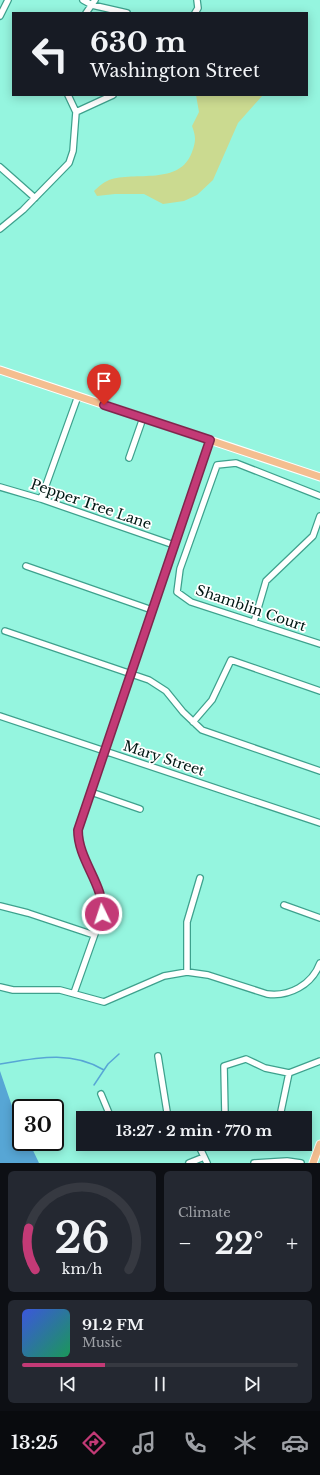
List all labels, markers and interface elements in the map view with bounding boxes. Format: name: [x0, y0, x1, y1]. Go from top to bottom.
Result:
text: 630 m: [90, 25, 186, 60]
icon: left: [24, 28, 76, 80]
text: Washington Street: [90, 60, 260, 82]
pin: [87, 364, 121, 405]
icon: arrive: [93, 370, 115, 392]
street label: Pepper Tree Lane: [28, 475, 154, 533]
street label: Shamblin Court: [194, 581, 309, 636]
street label: Mary Street: [121, 736, 208, 780]
position arrow: [81, 893, 123, 935]
speed limit sign: 30: [12, 1099, 64, 1151]
text: 13:27 · 2 min · 770 m: [116, 1121, 272, 1140]
text: Climate: [178, 1204, 231, 1221]
text: 26: [54, 1212, 110, 1263]
text: 22°: [214, 1225, 263, 1262]
text: −: [178, 1230, 192, 1257]
text: +: [286, 1230, 298, 1257]
text: km/h: [62, 1259, 102, 1277]
text: 91.2 FM: [82, 1315, 144, 1334]
text: Music: [82, 1334, 122, 1351]
icon: previous: [57, 1373, 79, 1395]
icon: pause: [149, 1373, 171, 1395]
icon: next: [241, 1373, 263, 1395]
icon: directions: [80, 1429, 108, 1457]
icon: music: [130, 1429, 158, 1457]
icon: phone: [181, 1429, 209, 1457]
icon: climate: [231, 1429, 259, 1457]
icon: car: [281, 1429, 309, 1457]
text: 13:25: [11, 1432, 58, 1454]

